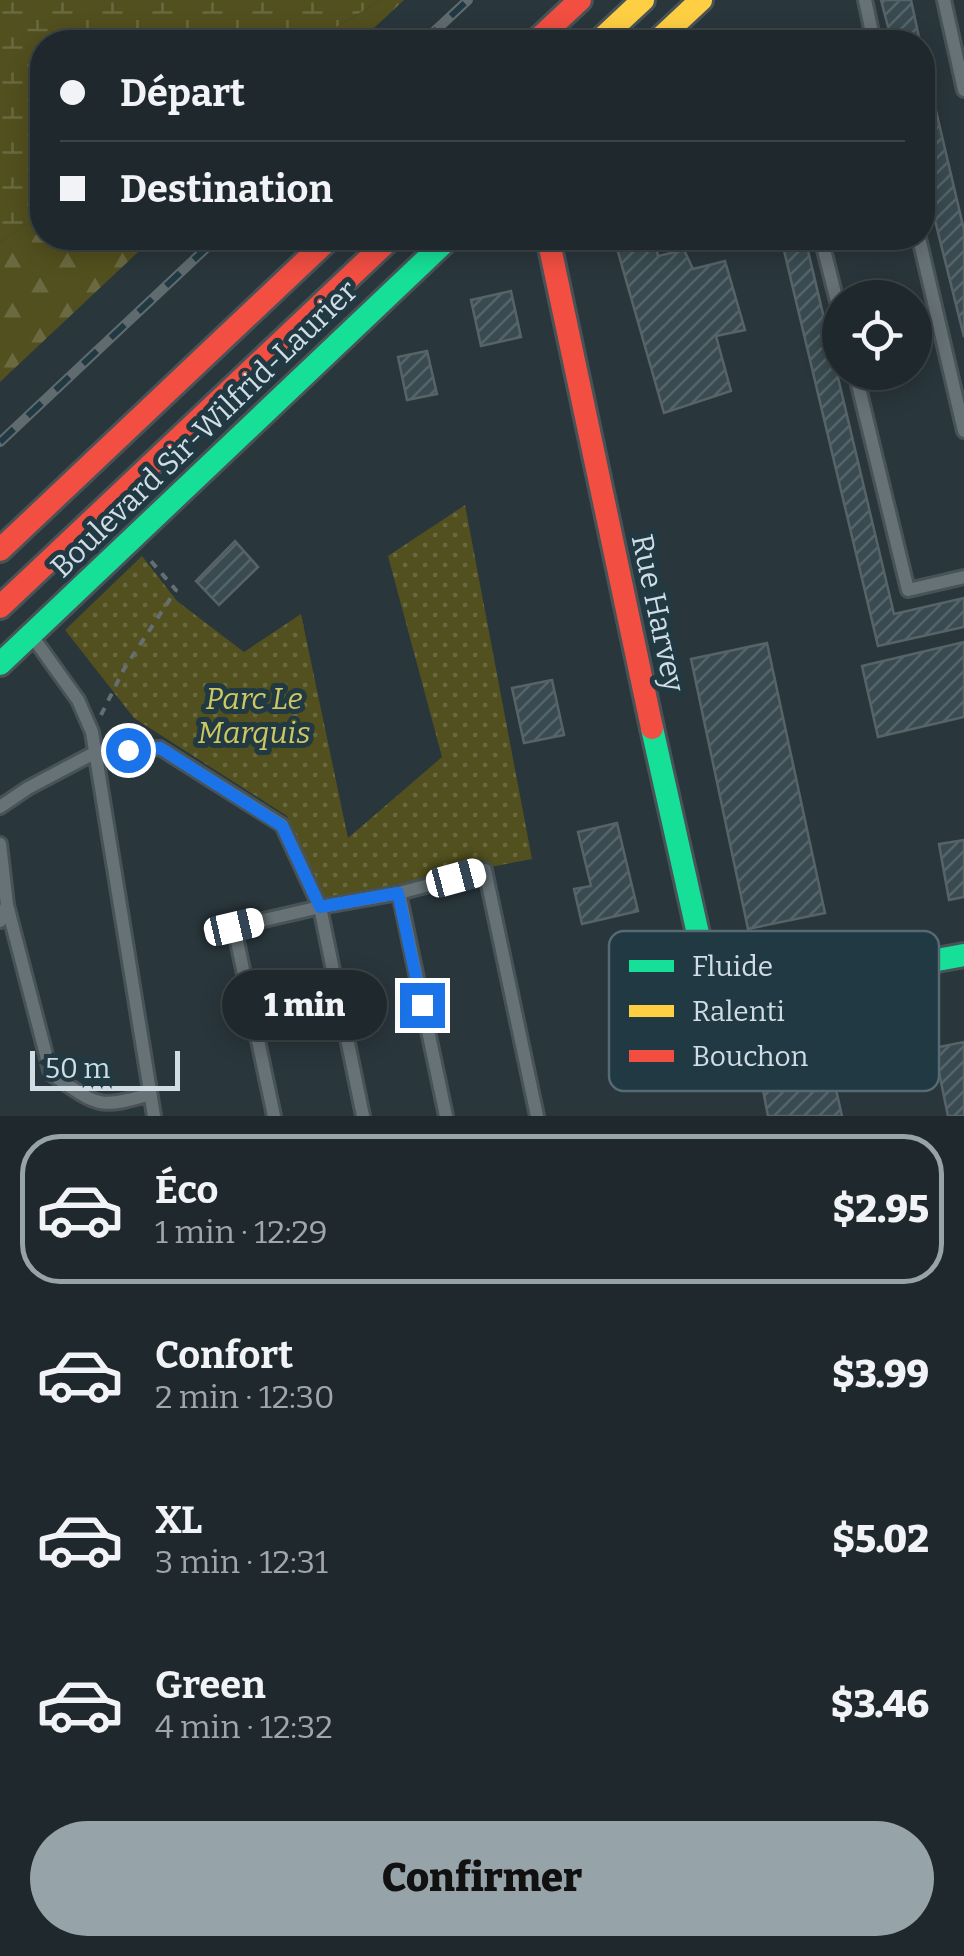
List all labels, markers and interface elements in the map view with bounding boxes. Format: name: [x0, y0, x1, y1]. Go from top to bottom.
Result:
text: Départ: [120, 70, 245, 116]
text: Destination: [120, 166, 333, 212]
street label: Boulevard Sir-Wilfrid-Laurier: [43, 273, 365, 585]
map controls: [822, 280, 932, 390]
button: locate: [822, 280, 932, 390]
street label: Rue Harvey: [624, 531, 692, 695]
park label: Parc Le Marquis: [198, 681, 310, 751]
route start: [106, 728, 151, 773]
car: [423, 856, 489, 900]
car: [201, 906, 267, 948]
legend: [609, 931, 939, 1091]
text: Fluide: [692, 950, 773, 983]
callout: 1 min: [222, 970, 387, 1040]
route end: [400, 983, 445, 1028]
text: 1 min: [264, 986, 345, 1024]
text: Ralenti: [692, 995, 785, 1028]
text: Bouchon: [692, 1040, 809, 1073]
scale bar: [30, 1046, 180, 1090]
text: 50 m: [45, 1052, 110, 1085]
icon: car: [35, 1164, 125, 1254]
text: Éco: [155, 1167, 218, 1213]
text: $2.95: [833, 1186, 929, 1232]
text: 1 min · 12:29: [155, 1213, 328, 1251]
icon: car: [35, 1329, 125, 1419]
text: Confort: [155, 1332, 293, 1378]
text: $3.99: [832, 1351, 929, 1397]
text: 2 min · 12:30: [155, 1378, 335, 1416]
icon: car: [35, 1494, 125, 1584]
text: XL: [155, 1497, 202, 1543]
text: $5.02: [832, 1516, 929, 1562]
text: 3 min · 12:31: [155, 1543, 328, 1581]
icon: car: [35, 1659, 125, 1749]
text: Green: [155, 1662, 266, 1708]
text: $3.46: [831, 1681, 929, 1727]
text: 4 min · 12:32: [155, 1708, 333, 1746]
button: Confirmer: [30, 1821, 934, 1936]

